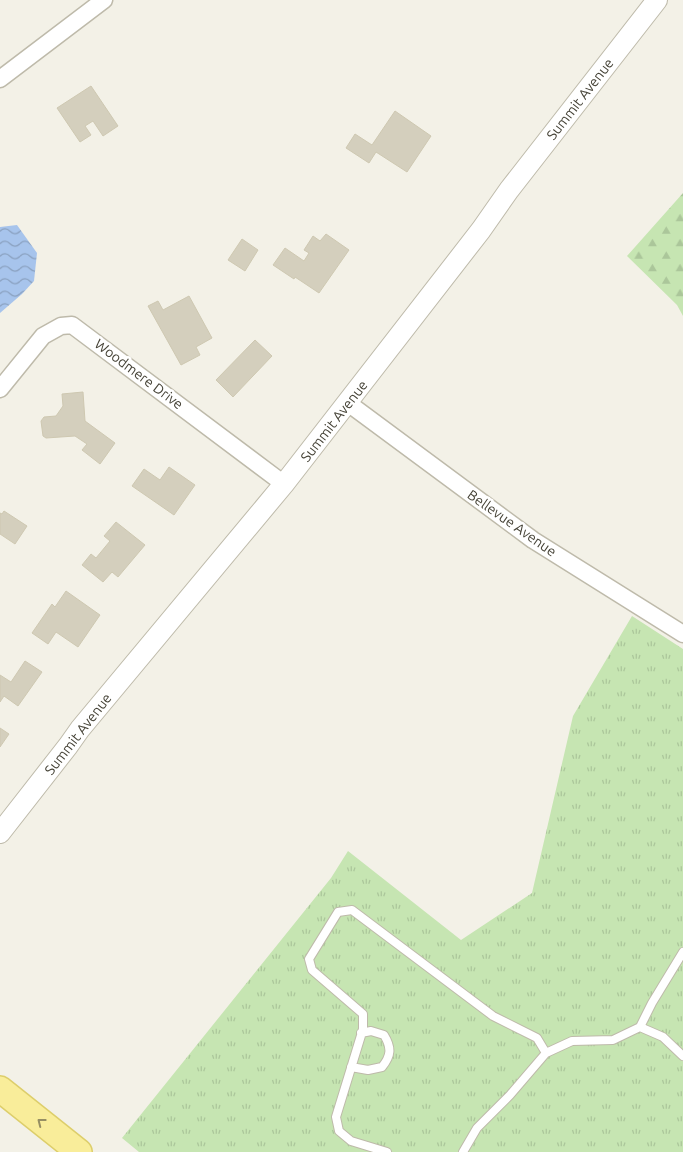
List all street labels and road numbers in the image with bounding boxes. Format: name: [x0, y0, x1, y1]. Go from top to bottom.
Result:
street label: Summit Avenue: [543, 55, 617, 143]
street label: Woodmere Drive: [92, 336, 186, 412]
street label: Summit Avenue: [297, 377, 371, 465]
street label: Bellevue Avenue: [465, 486, 559, 560]
street label: Summit Avenue: [41, 690, 115, 778]

